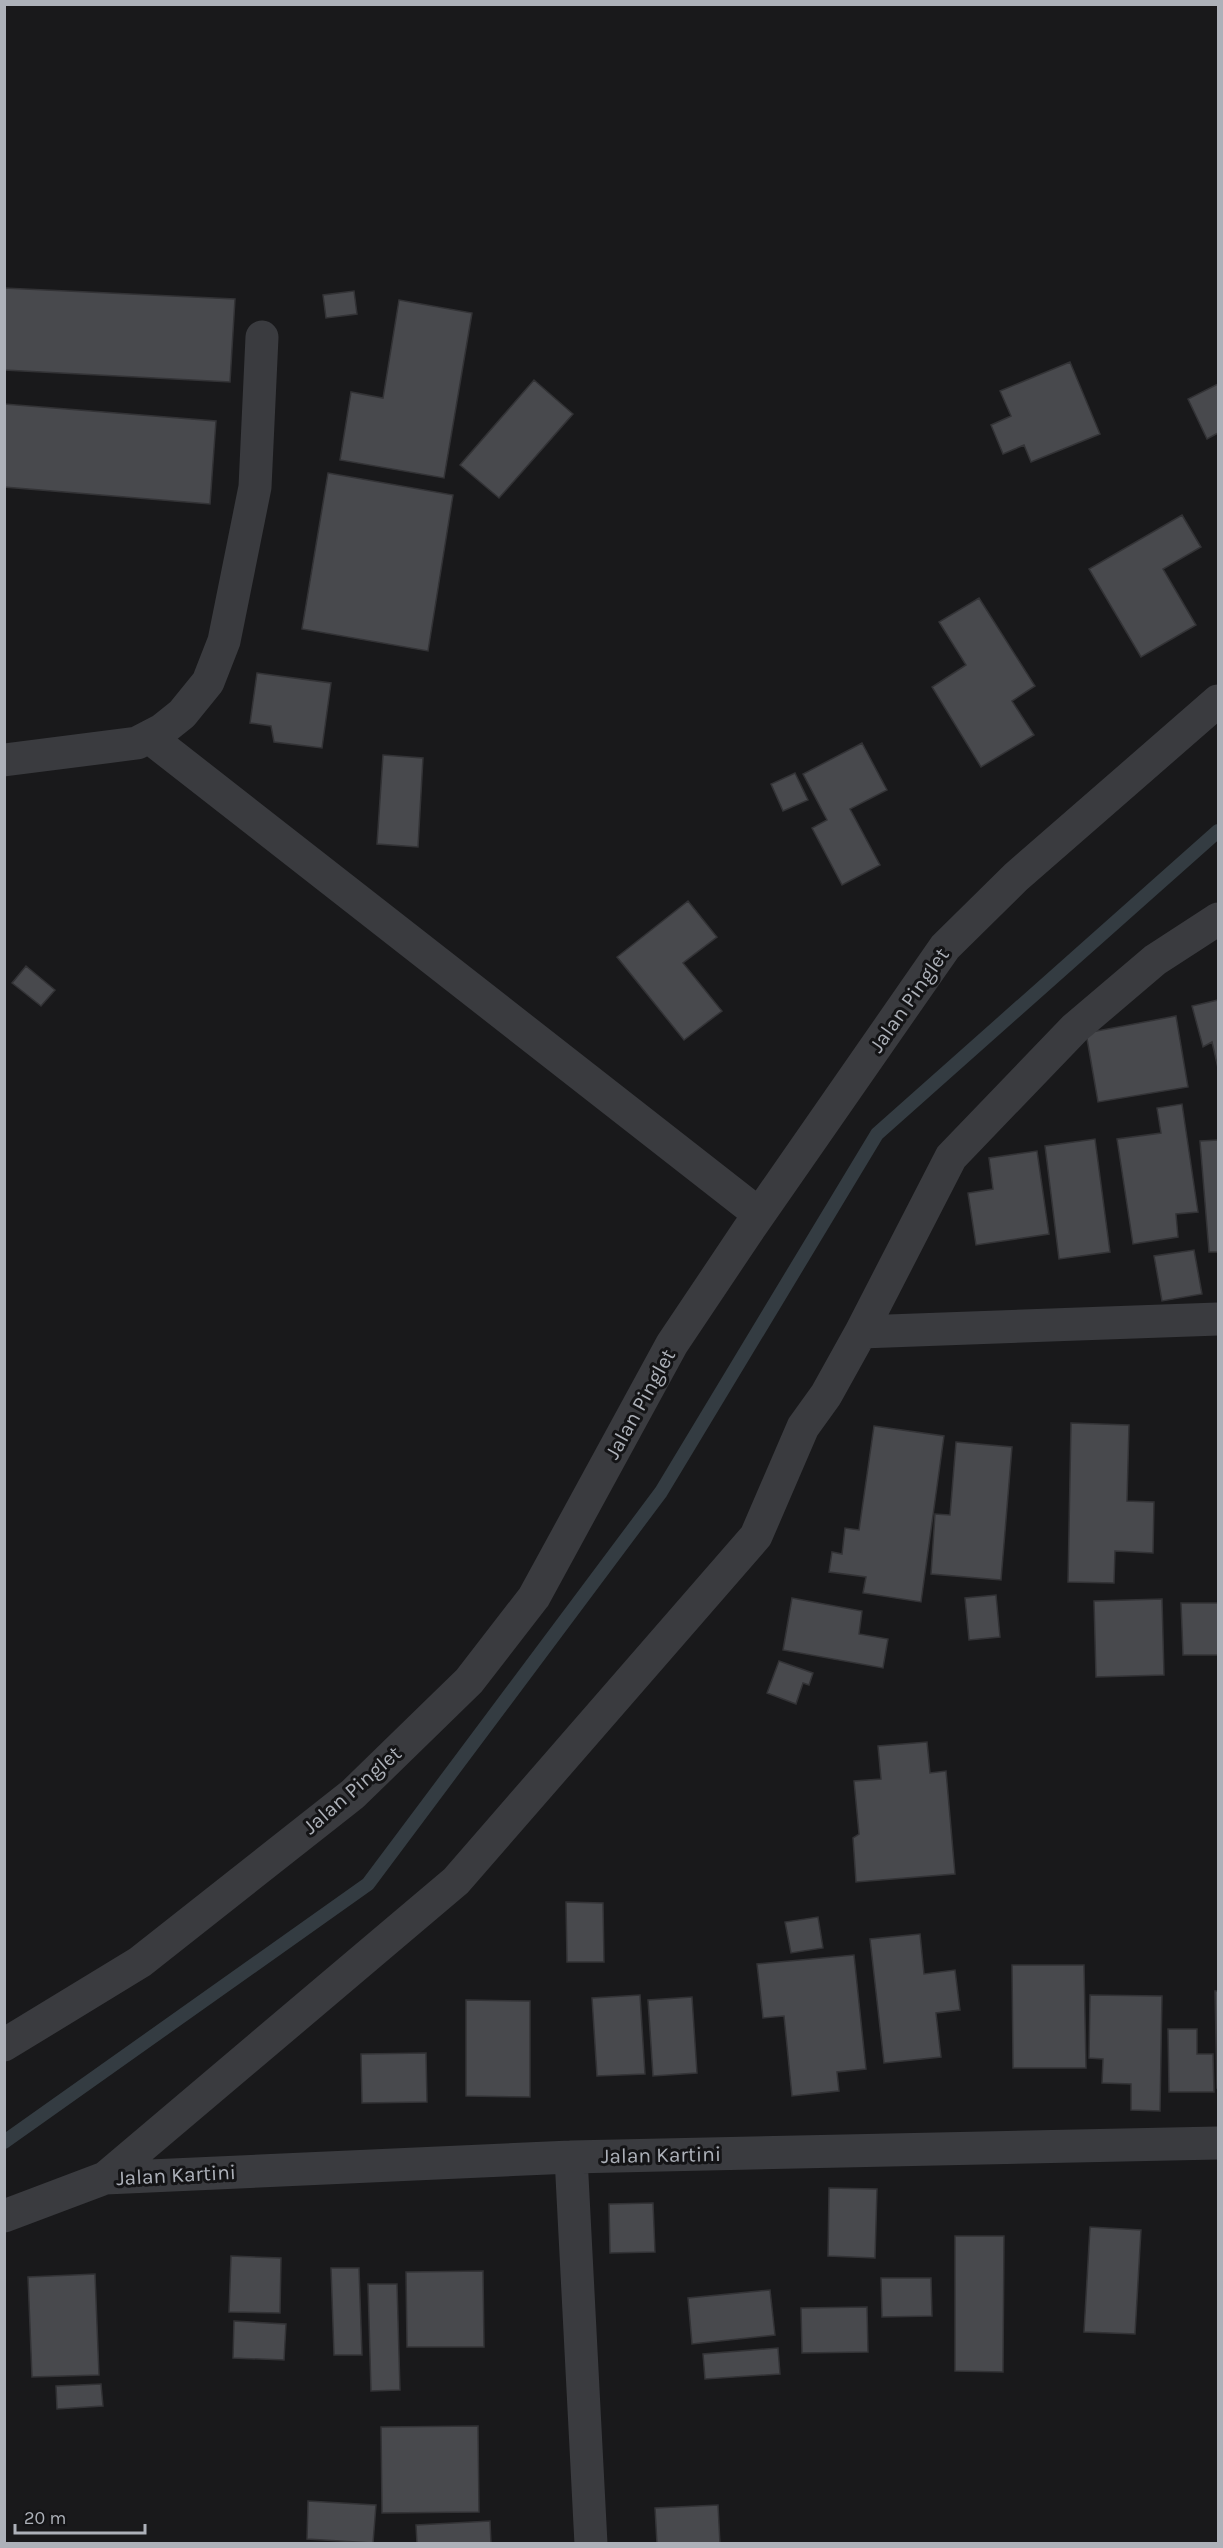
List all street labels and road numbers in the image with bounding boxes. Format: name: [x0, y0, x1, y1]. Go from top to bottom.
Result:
street label: Jalan Pinglet: [864, 943, 954, 1057]
street label: Jalan Pinglet: [600, 1345, 680, 1463]
street label: Jalan Pinglet: [298, 1741, 406, 1839]
street label: Jalan Kartini: [601, 2142, 721, 2168]
street label: Jalan Kartini: [115, 2160, 237, 2190]

